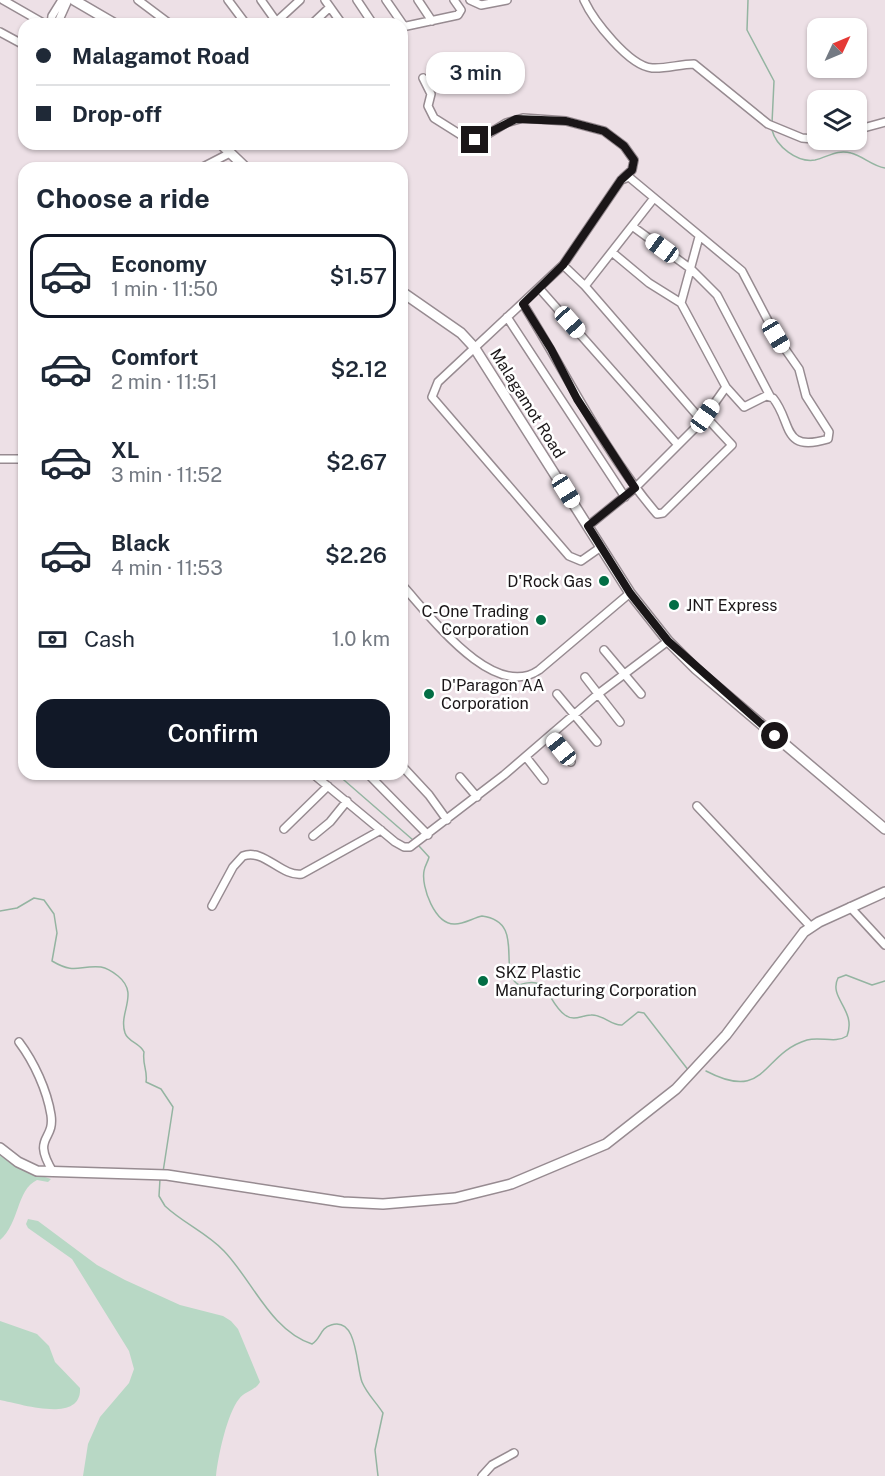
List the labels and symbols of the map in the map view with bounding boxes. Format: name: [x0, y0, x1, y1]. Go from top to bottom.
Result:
north arrow: [807, 18, 867, 78]
callout: 3 min: [426, 53, 524, 95]
route end: [461, 126, 488, 153]
car: [642, 230, 682, 266]
car: [551, 303, 589, 341]
car: [759, 316, 793, 356]
street label: Malagamot Road: [486, 345, 569, 462]
car: [687, 396, 723, 436]
car: [549, 471, 583, 511]
place label: D'Rock Gas: [507, 572, 592, 591]
marker: D'Rock Gas: [597, 574, 611, 588]
place label: JNT Express: [686, 596, 777, 615]
marker: JNT Express: [667, 598, 681, 612]
place label: C-One Trading Corporation: [422, 602, 529, 639]
marker: C-One Trading Corporation: [534, 613, 548, 627]
place label: D'Paragon AA Corporation: [441, 676, 544, 713]
marker: D'Paragon AA Corporation: [422, 687, 436, 701]
route start: [761, 722, 788, 749]
car: [543, 729, 579, 769]
place label: SKZ Plastic Manufacturing Corporation: [495, 963, 697, 1000]
marker: SKZ Plastic Manufacturing Corporation: [476, 974, 490, 988]

